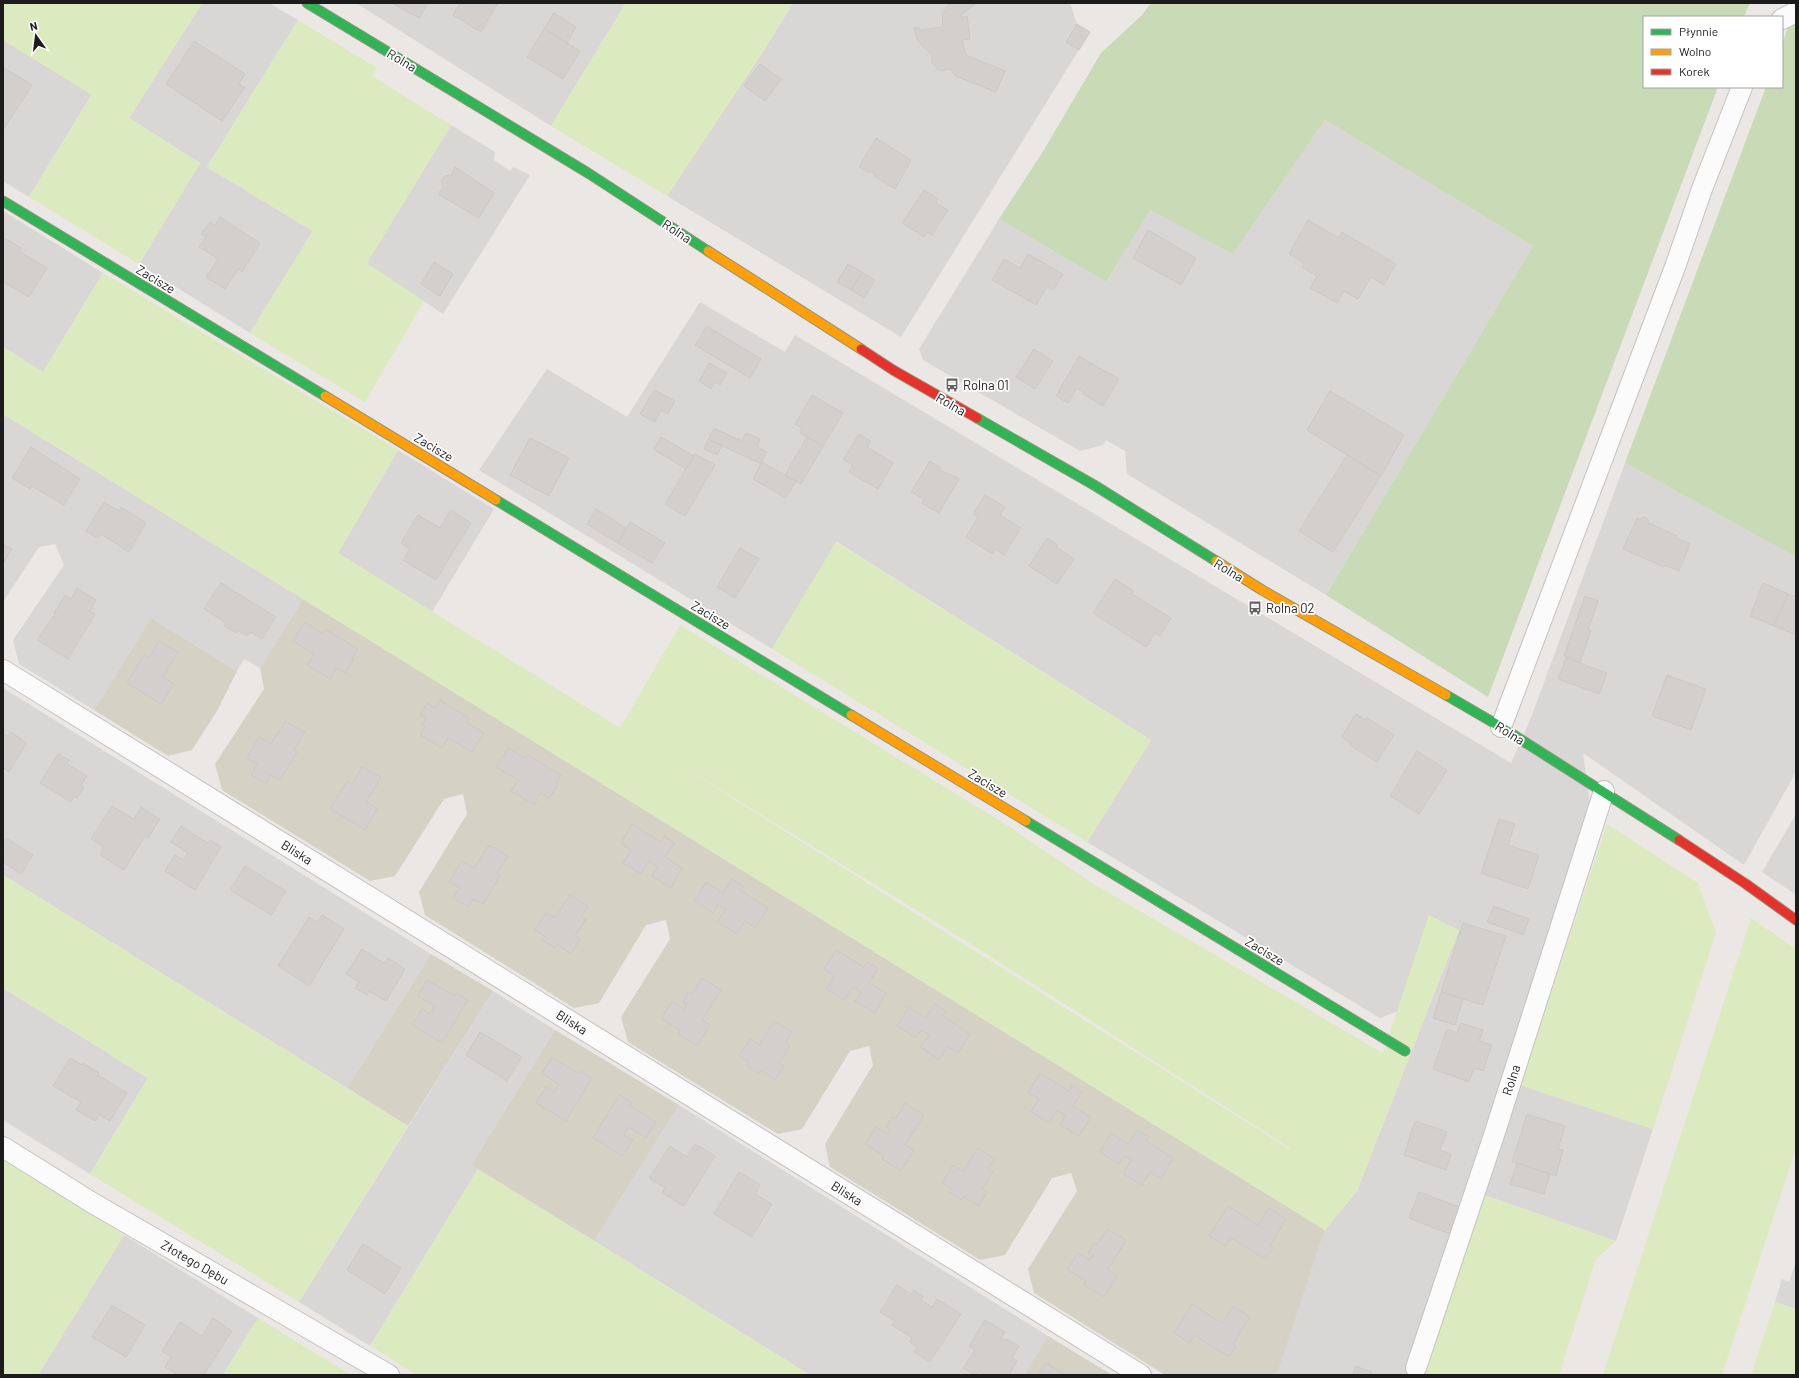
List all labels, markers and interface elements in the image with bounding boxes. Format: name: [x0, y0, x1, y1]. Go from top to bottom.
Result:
north arrow: [16, 16, 56, 56]
legend: [1643, 16, 1783, 88]
text: N: [28, 19, 39, 33]
text: Płynnie: [1679, 24, 1718, 38]
text: Wolno: [1679, 44, 1711, 58]
street label: Rolna: [384, 45, 420, 75]
text: Korek: [1679, 64, 1709, 78]
street label: Rolna: [659, 216, 695, 246]
street label: Zacisze: [134, 261, 179, 297]
bus stop icon: Rolna 01: [944, 377, 960, 393]
place label: Rolna 01: [963, 377, 1009, 393]
street label: Rolna: [933, 389, 969, 419]
street label: Zacisze: [412, 429, 457, 465]
street label: Rolna: [1211, 555, 1247, 585]
street label: Zacisze: [689, 597, 734, 633]
bus stop icon: Rolna 02: [1247, 600, 1263, 616]
place label: Rolna 02: [1266, 600, 1315, 616]
street label: Rolna: [1492, 718, 1528, 748]
street label: Zacisze: [966, 765, 1011, 801]
street label: Bliska: [278, 836, 316, 868]
street label: Zacisze: [1243, 933, 1288, 969]
street label: Bliska: [553, 1006, 591, 1038]
street label: Rolna: [1499, 1062, 1523, 1098]
street label: Bliska: [828, 1177, 866, 1209]
street label: Złotego Dębu: [158, 1236, 232, 1288]

